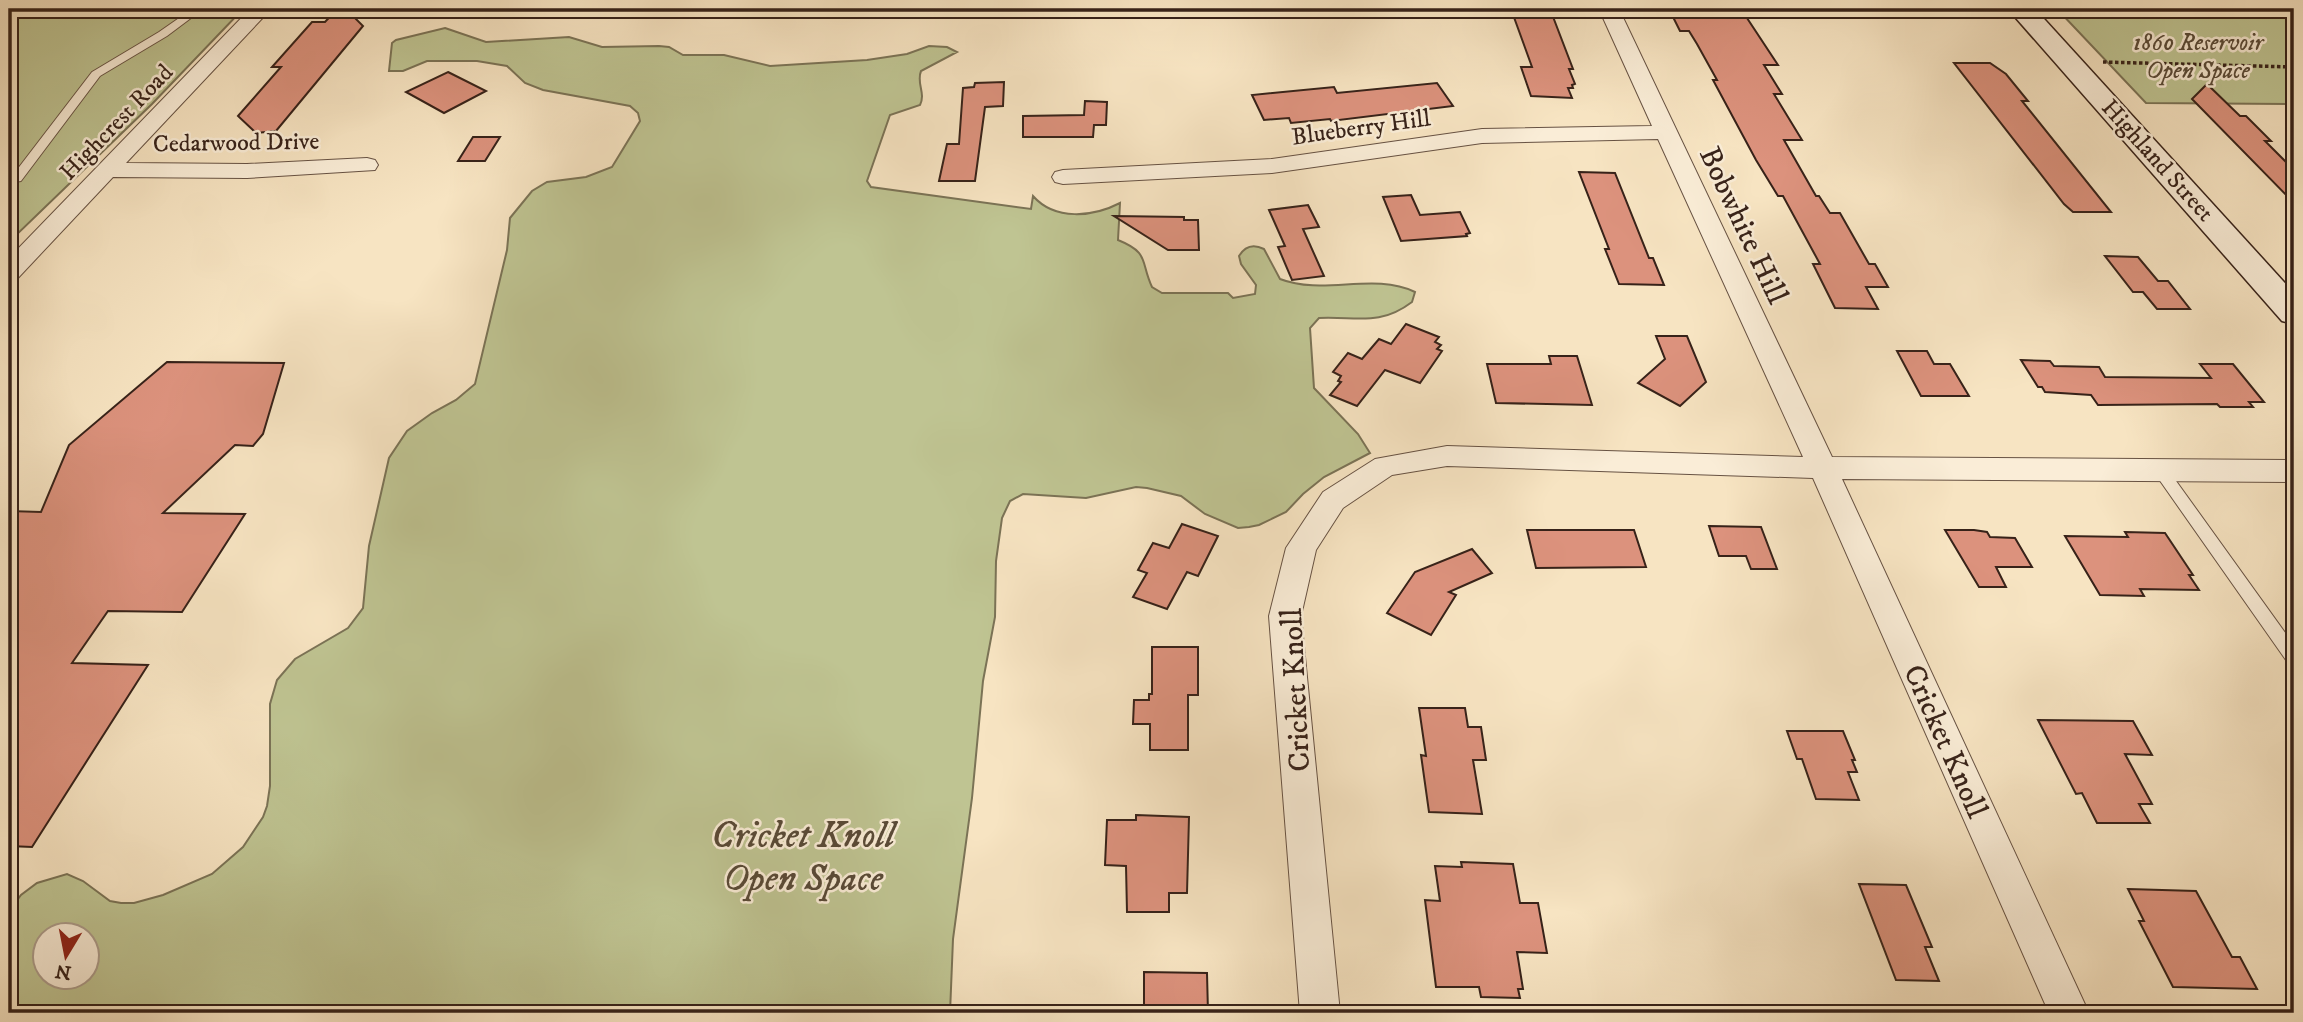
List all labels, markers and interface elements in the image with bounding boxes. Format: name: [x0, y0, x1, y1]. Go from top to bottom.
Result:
park label: 1860 Reservoir Open Space: [2133, 28, 2266, 86]
street label: Highcrest Road: [54, 58, 180, 187]
street label: Highland Street: [2094, 93, 2220, 228]
street label: Blueberry Hill: [1290, 103, 1433, 153]
street label: Cedarwood Drive: [153, 127, 320, 159]
street label: Bobwhite Hill: [1690, 141, 1795, 310]
street label: Cricket Knoll: [1274, 607, 1319, 773]
street label: Cricket Knoll: [1894, 659, 1995, 824]
park label: Cricket Knoll Open Space: [711, 813, 898, 903]
north arrow: [32, 920, 102, 990]
text: N: [53, 959, 73, 984]

